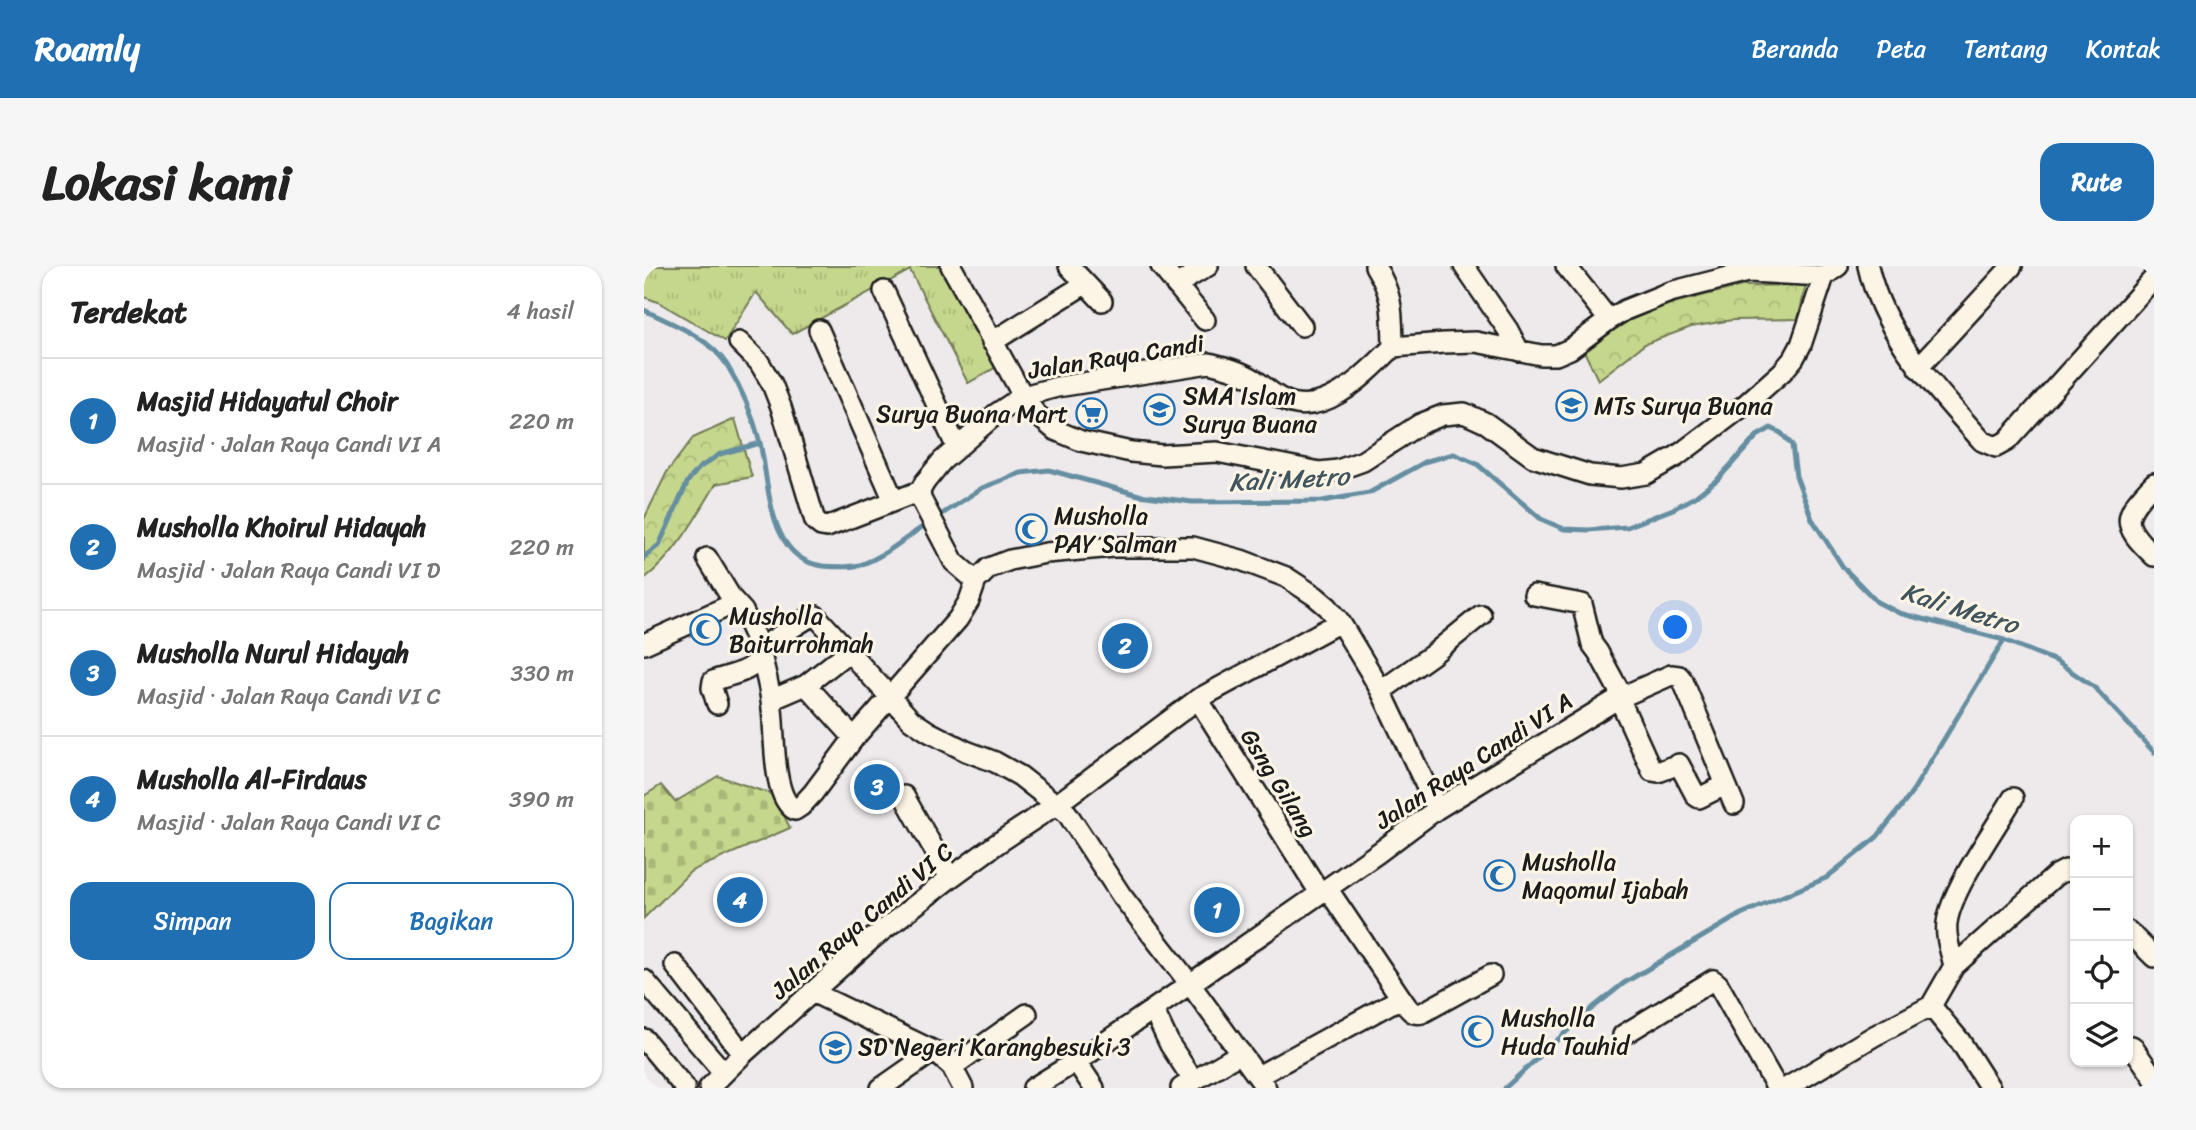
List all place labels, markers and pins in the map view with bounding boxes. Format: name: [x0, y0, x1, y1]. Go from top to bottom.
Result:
place label: SMA Islam Surya Buana: [1183, 375, 1318, 445]
place label: MTs Surya Buana: [1594, 385, 1774, 427]
school or university icon: MTs Surya Buana: [1554, 389, 1588, 423]
place label: Surya Buana Mart: [876, 393, 1068, 435]
school or university icon: SMA Islam Surya Buana: [1143, 393, 1177, 427]
supermarket icon: Surya Buana Mart: [1074, 397, 1108, 431]
place label: Musholla PAY Salman: [1054, 495, 1177, 565]
mosque icon: Musholla PAY Salman: [1014, 513, 1048, 547]
place label: Musholla Baiturrohmah: [729, 595, 874, 665]
mosque icon: Musholla Baiturrohmah: [689, 613, 723, 647]
pin: 2: [1102, 620, 1148, 672]
pin: 3: [854, 761, 900, 813]
place label: Musholla Maqomul Ijabah: [1522, 841, 1689, 911]
mosque icon: Musholla Maqomul Ijabah: [1482, 859, 1516, 893]
pin: 4: [717, 874, 763, 926]
pin: 1: [1194, 884, 1240, 936]
place label: Musholla Huda Tauhid: [1501, 997, 1630, 1067]
mosque icon: Musholla Huda Tauhid: [1461, 1015, 1495, 1049]
place label: SD Negeri Karangbesuki 3: [858, 1026, 1131, 1068]
school or university icon: SD Negeri Karangbesuki 3: [818, 1030, 852, 1064]

